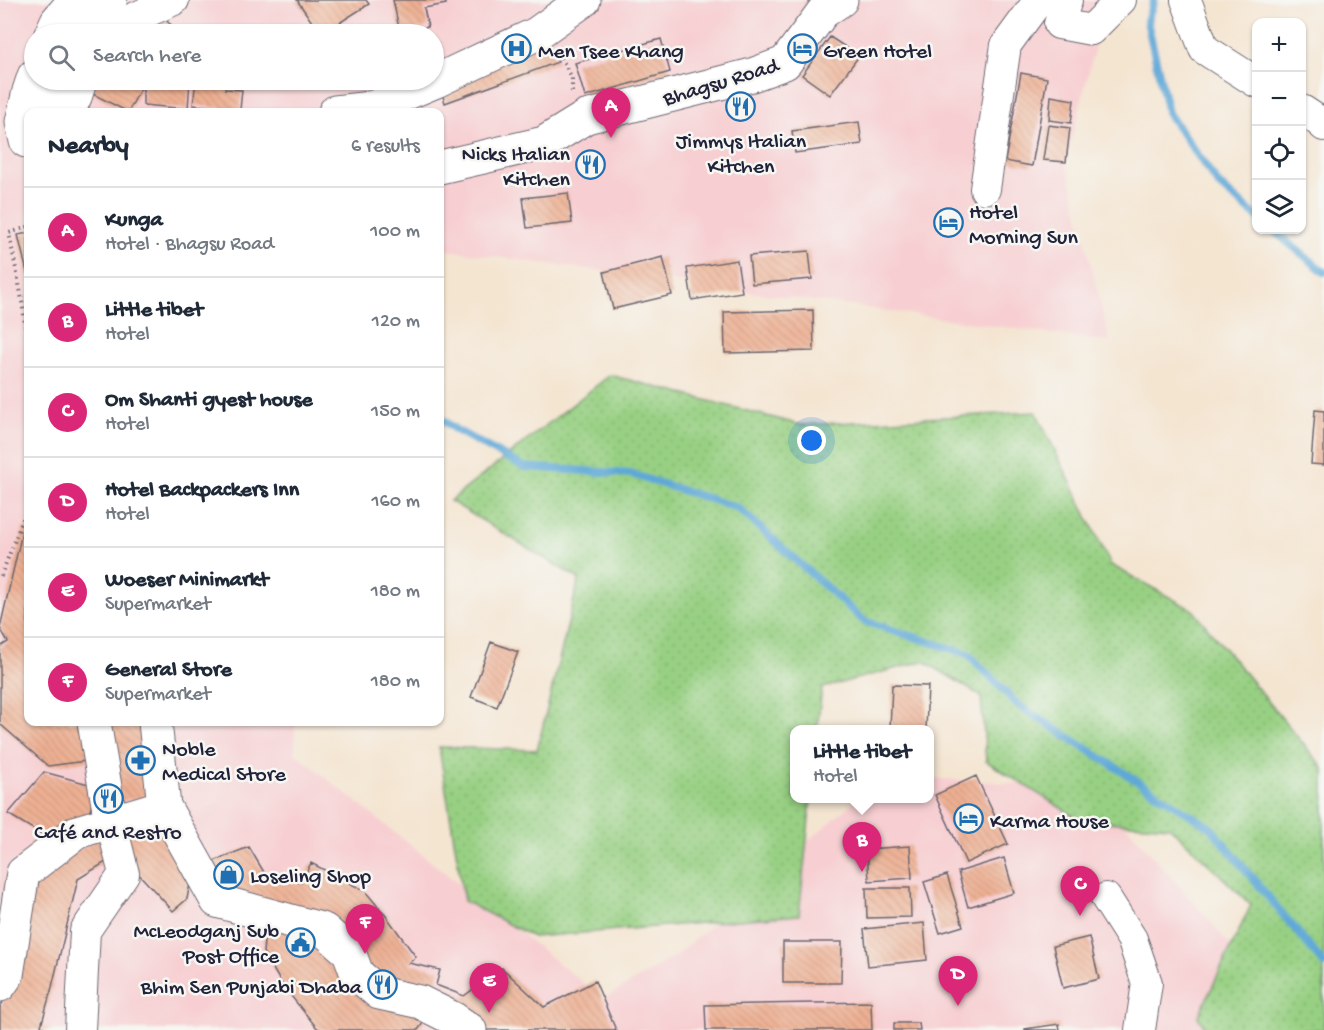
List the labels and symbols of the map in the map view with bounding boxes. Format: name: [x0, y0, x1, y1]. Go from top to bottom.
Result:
hospital icon: Men Tsee Khang: [501, 33, 533, 65]
hotel icon: Green Hotel: [786, 33, 818, 65]
place label: Men Tsee Khang: [538, 40, 684, 66]
place label: Green Hotel: [823, 40, 932, 66]
street label: Bhagsu Road: [659, 53, 784, 114]
pin: A: [592, 88, 630, 138]
restaurant icon: Jimmys Italian Kitchen: [725, 91, 757, 123]
place label: Jimmys Italian Kitchen: [676, 130, 807, 181]
place label: Nicks Italian Kitchen: [462, 143, 571, 194]
restaurant icon: Nicks Italian Kitchen: [575, 149, 607, 181]
place label: Hotel Morning Sun: [969, 201, 1078, 252]
hotel icon: Hotel Morning Sun: [932, 207, 964, 239]
your location: [797, 426, 826, 455]
place label: Noble Medical Store: [162, 738, 286, 789]
pharmacy icon: Noble Medical Store: [125, 744, 157, 776]
restaurant icon: Café and Restro: [92, 782, 124, 814]
hotel icon: Karma House: [953, 803, 985, 835]
place label: Karma House: [990, 810, 1110, 836]
place label: Café and Restro: [34, 821, 182, 847]
pin: B: [842, 822, 882, 872]
shop icon: Loseling Shop: [213, 858, 245, 890]
place label: Loseling Shop: [250, 865, 371, 891]
pin: C: [1060, 866, 1100, 916]
pin: F: [346, 904, 385, 954]
place label: McLeodganj Sub Post Office: [134, 920, 280, 971]
public building icon: McLeodganj Sub Post Office: [284, 926, 316, 958]
pin: D: [938, 956, 978, 1006]
pin: E: [470, 964, 508, 1013]
restaurant icon: Bhim Sen Punjabi Dhaba: [367, 969, 399, 1001]
place label: Bhim Sen Punjabi Dhaba: [140, 976, 363, 1002]

